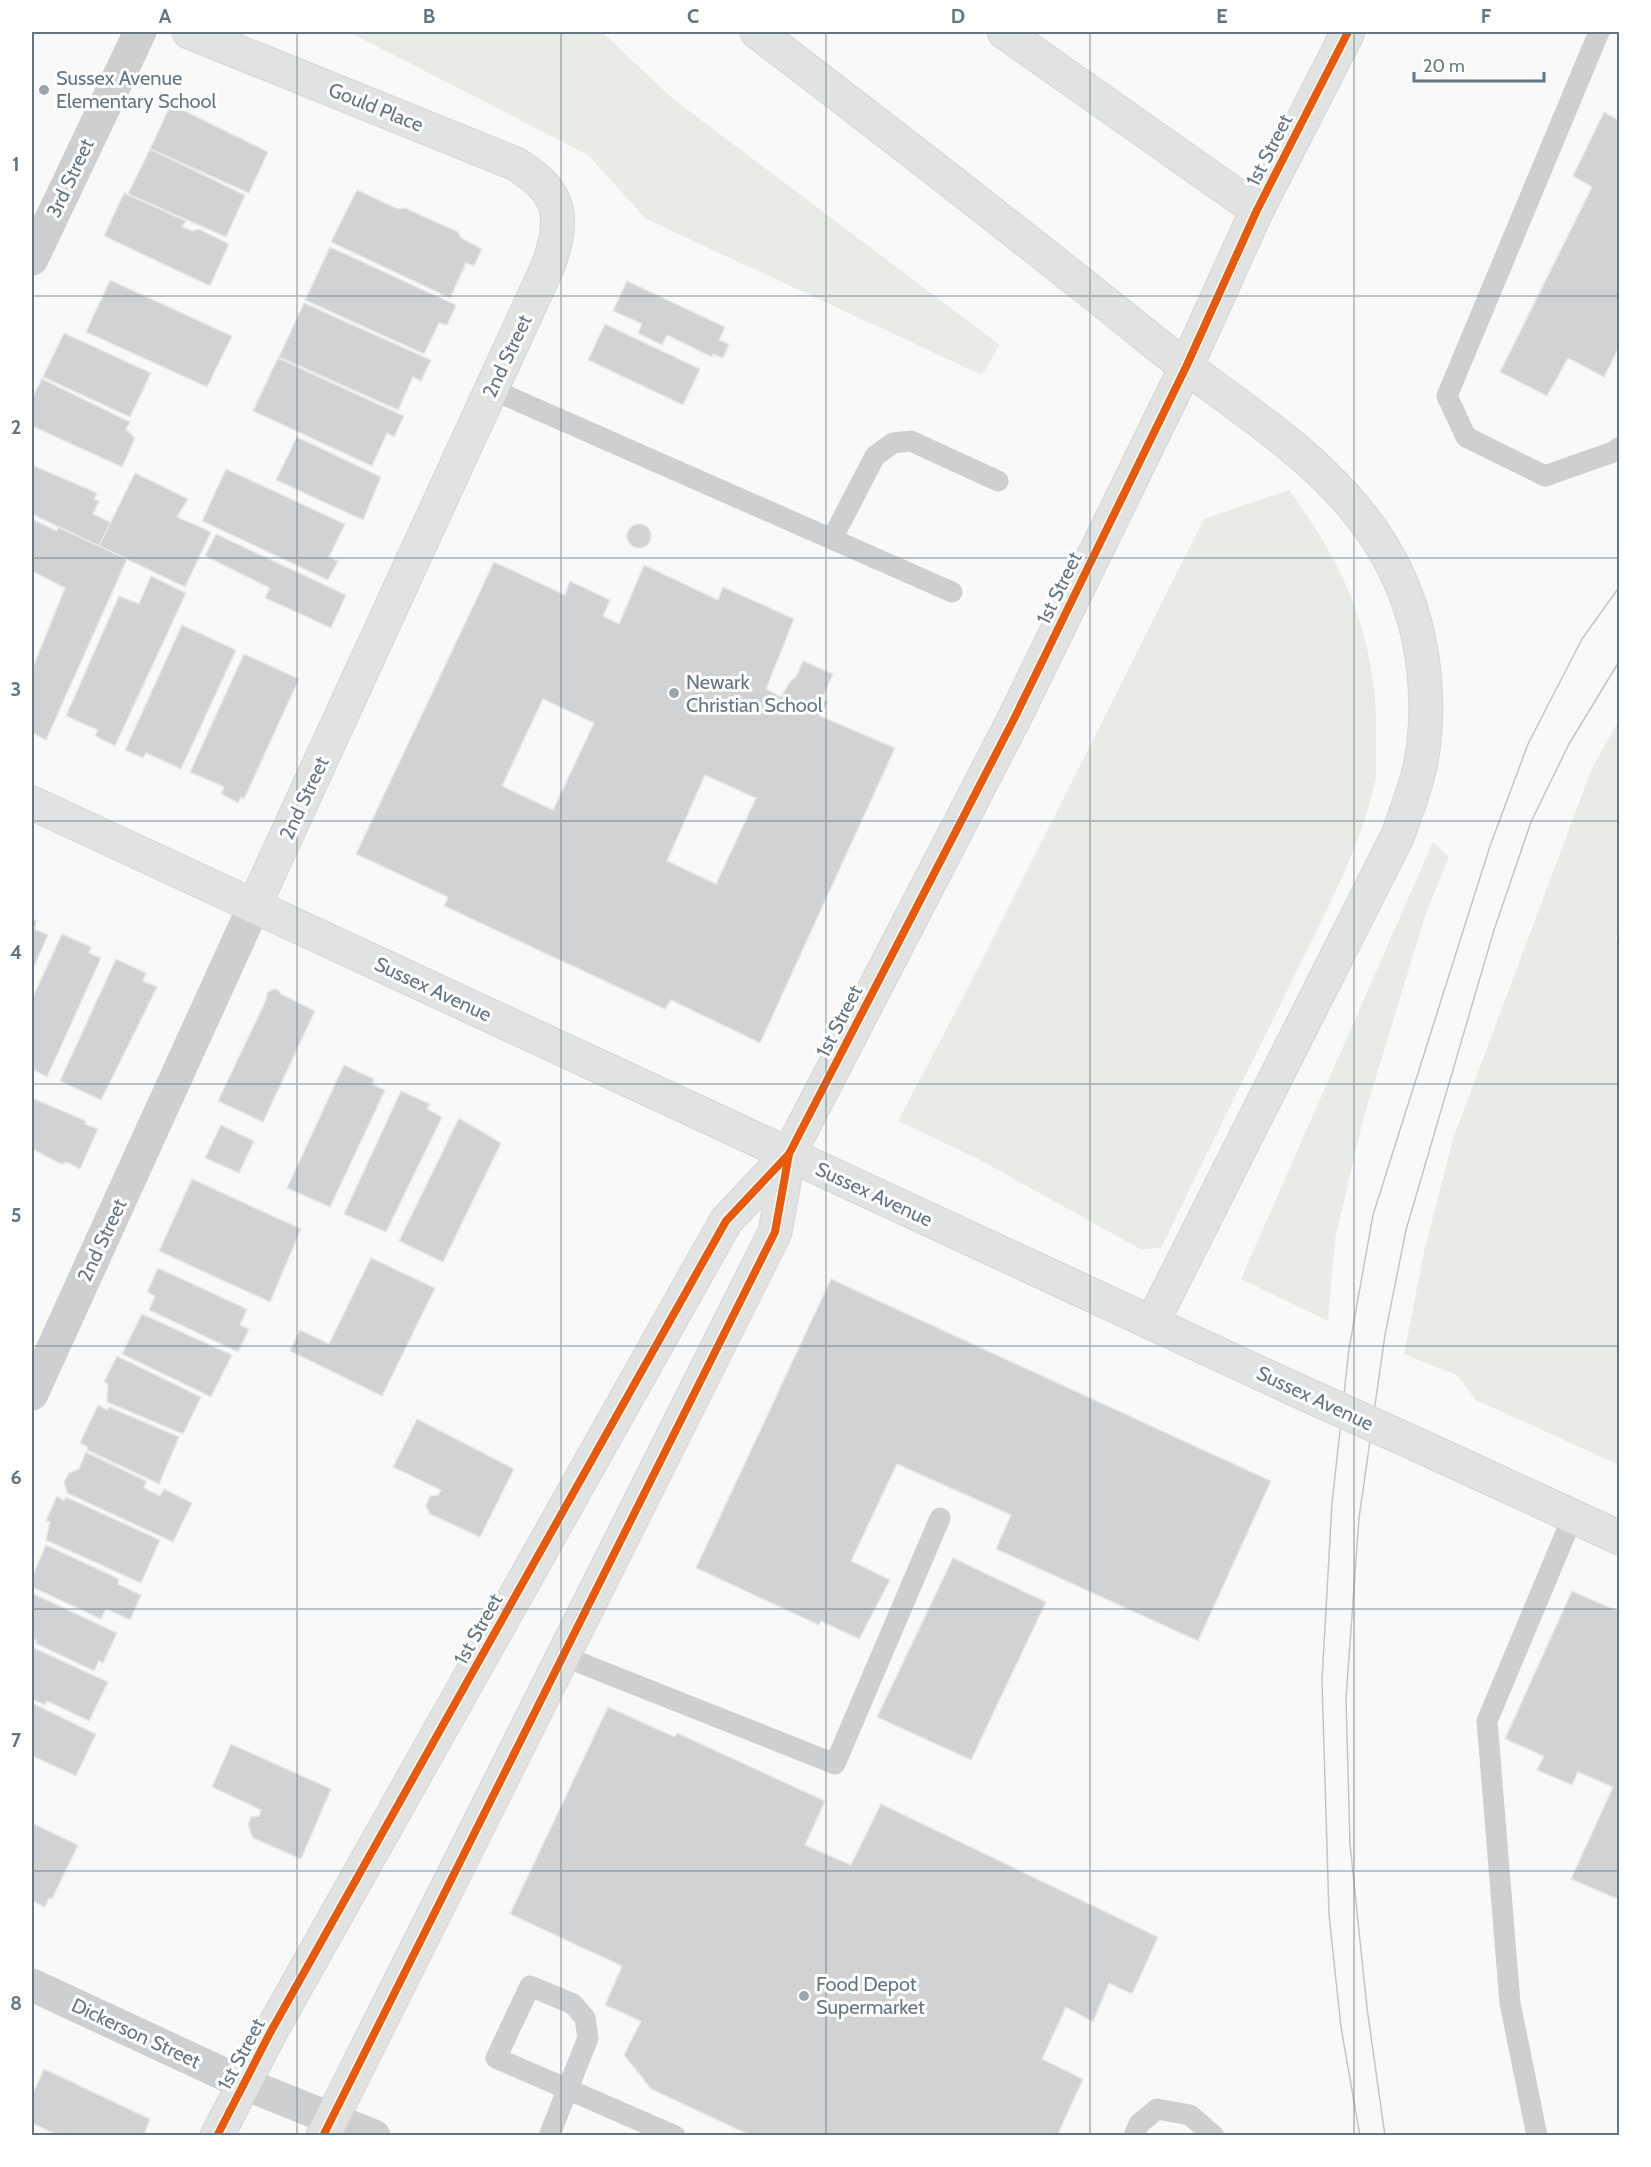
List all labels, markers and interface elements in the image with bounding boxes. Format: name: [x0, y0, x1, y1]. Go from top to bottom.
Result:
text: A: [159, 4, 172, 28]
text: B: [423, 4, 435, 28]
text: C: [687, 4, 699, 28]
text: D: [951, 4, 965, 28]
text: E: [1216, 4, 1228, 28]
text: F: [1481, 4, 1492, 28]
scale bar: [1414, 45, 1544, 83]
text: 20 m: [1423, 55, 1465, 77]
place label: Sussex Avenue Elementary School: [56, 66, 217, 113]
street label: Gould Place: [325, 77, 427, 137]
marker: Sussex Avenue Elementary School: [37, 83, 51, 97]
street label: 1st Street: [1241, 110, 1297, 190]
street label: 3rd Street: [41, 135, 99, 221]
text: 1: [12, 152, 20, 176]
street label: 2nd Street: [477, 311, 537, 401]
text: 2: [11, 415, 21, 439]
street label: 1st Street: [1031, 548, 1087, 628]
place label: Newark Christian School: [686, 670, 823, 717]
text: 3: [11, 677, 21, 701]
marker: Newark Christian School: [667, 686, 681, 700]
street label: 2nd Street: [274, 753, 334, 843]
text: 4: [10, 940, 22, 964]
street label: Sussex Avenue: [371, 951, 495, 1027]
street label: 1st Street: [811, 981, 867, 1061]
street label: Sussex Avenue: [812, 1156, 936, 1232]
street label: 2nd Street: [72, 1195, 132, 1285]
text: 5: [11, 1203, 21, 1227]
street label: Sussex Avenue: [1253, 1360, 1377, 1436]
text: 6: [10, 1465, 22, 1489]
street label: 1st Street: [449, 1589, 507, 1669]
text: 7: [11, 1728, 22, 1752]
place label: Food Depot Supermarket: [816, 1972, 925, 2019]
marker: Food Depot Supermarket: [797, 1989, 811, 2003]
text: 8: [10, 1991, 22, 2015]
street label: Dickerson Street: [68, 1993, 204, 2073]
street label: 1st Street: [212, 2014, 270, 2094]

